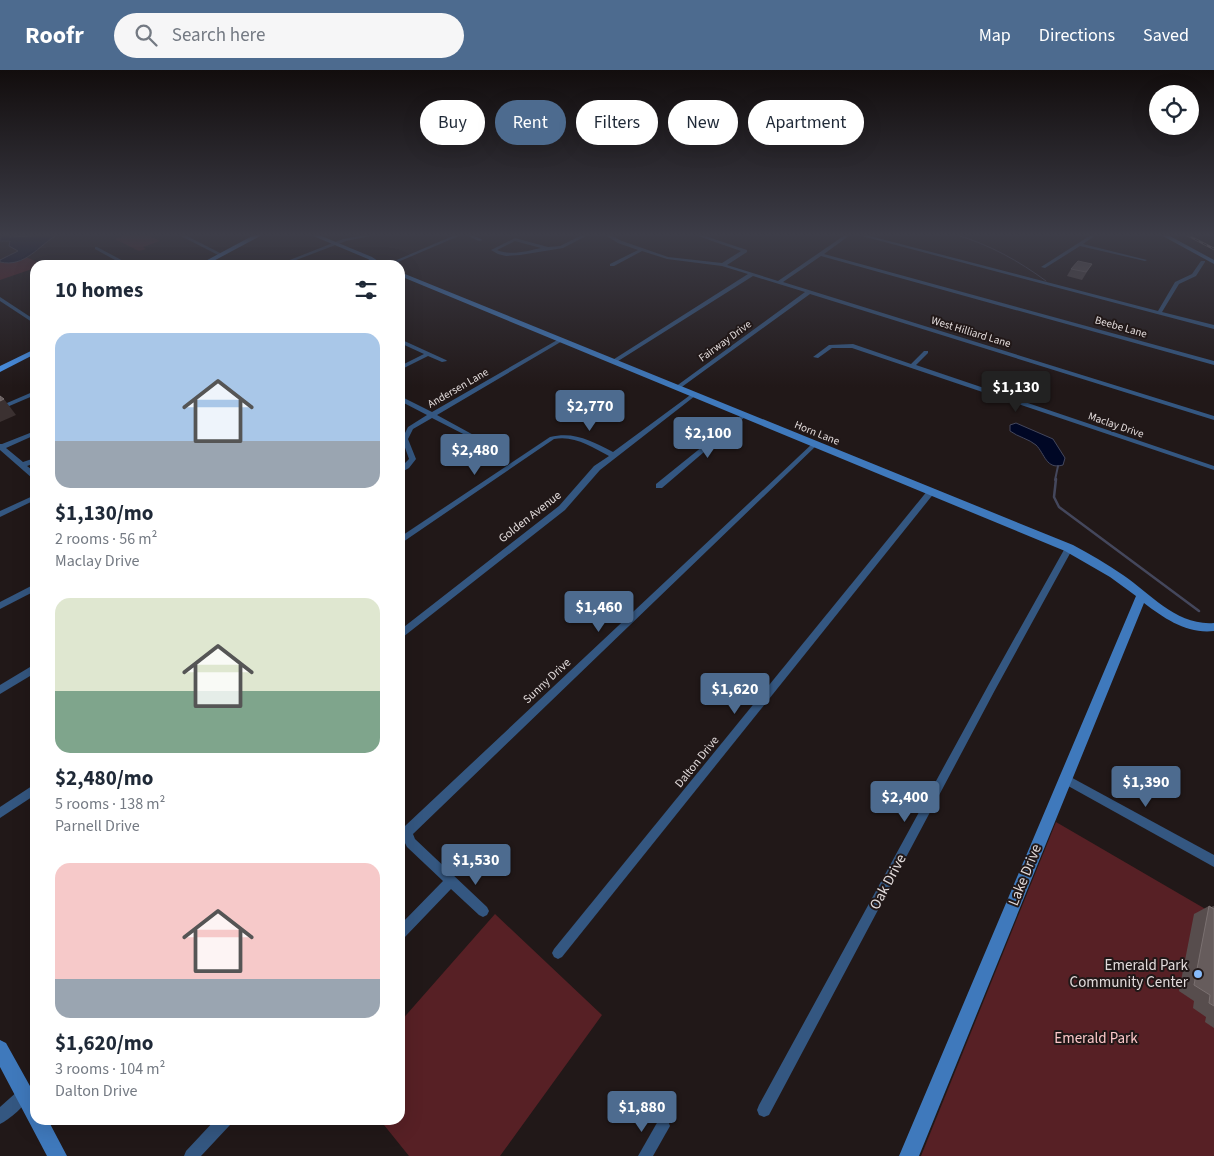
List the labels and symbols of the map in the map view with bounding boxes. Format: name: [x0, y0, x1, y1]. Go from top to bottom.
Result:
street label: Beebe Lane: [1093, 312, 1149, 342]
street label: West Hilliard Lane: [929, 313, 1013, 351]
street label: Fairway Drive: [696, 316, 755, 365]
street label: Andersen Lane: [425, 364, 492, 411]
pin: $1,130: [975, 370, 1057, 413]
pin: $2,770: [549, 390, 631, 432]
street label: Maclay Drive: [1086, 408, 1146, 442]
pin: $2,100: [667, 416, 749, 459]
street label: Horn Lane: [792, 417, 842, 449]
pin: $2,480: [434, 434, 516, 476]
street label: Golden Avenue: [495, 487, 565, 547]
pin: $1,460: [558, 590, 640, 633]
street label: Sunny Drive: [519, 654, 575, 708]
pin: $1,620: [694, 672, 776, 715]
street label: Dalton Drive: [671, 733, 723, 791]
pin: $1,390: [1105, 766, 1187, 808]
pin: $2,400: [864, 780, 946, 823]
street label: Lake Drive: [1003, 841, 1047, 909]
pin: $1,530: [435, 844, 517, 886]
street label: Oak Drive: [865, 850, 911, 914]
place label: Emerald Park Community Center: [1070, 955, 1189, 993]
marker: Emerald Park Community Center: [1192, 968, 1204, 980]
park label: Emerald Park: [1054, 1028, 1138, 1049]
pin: $1,880: [601, 1090, 683, 1133]

